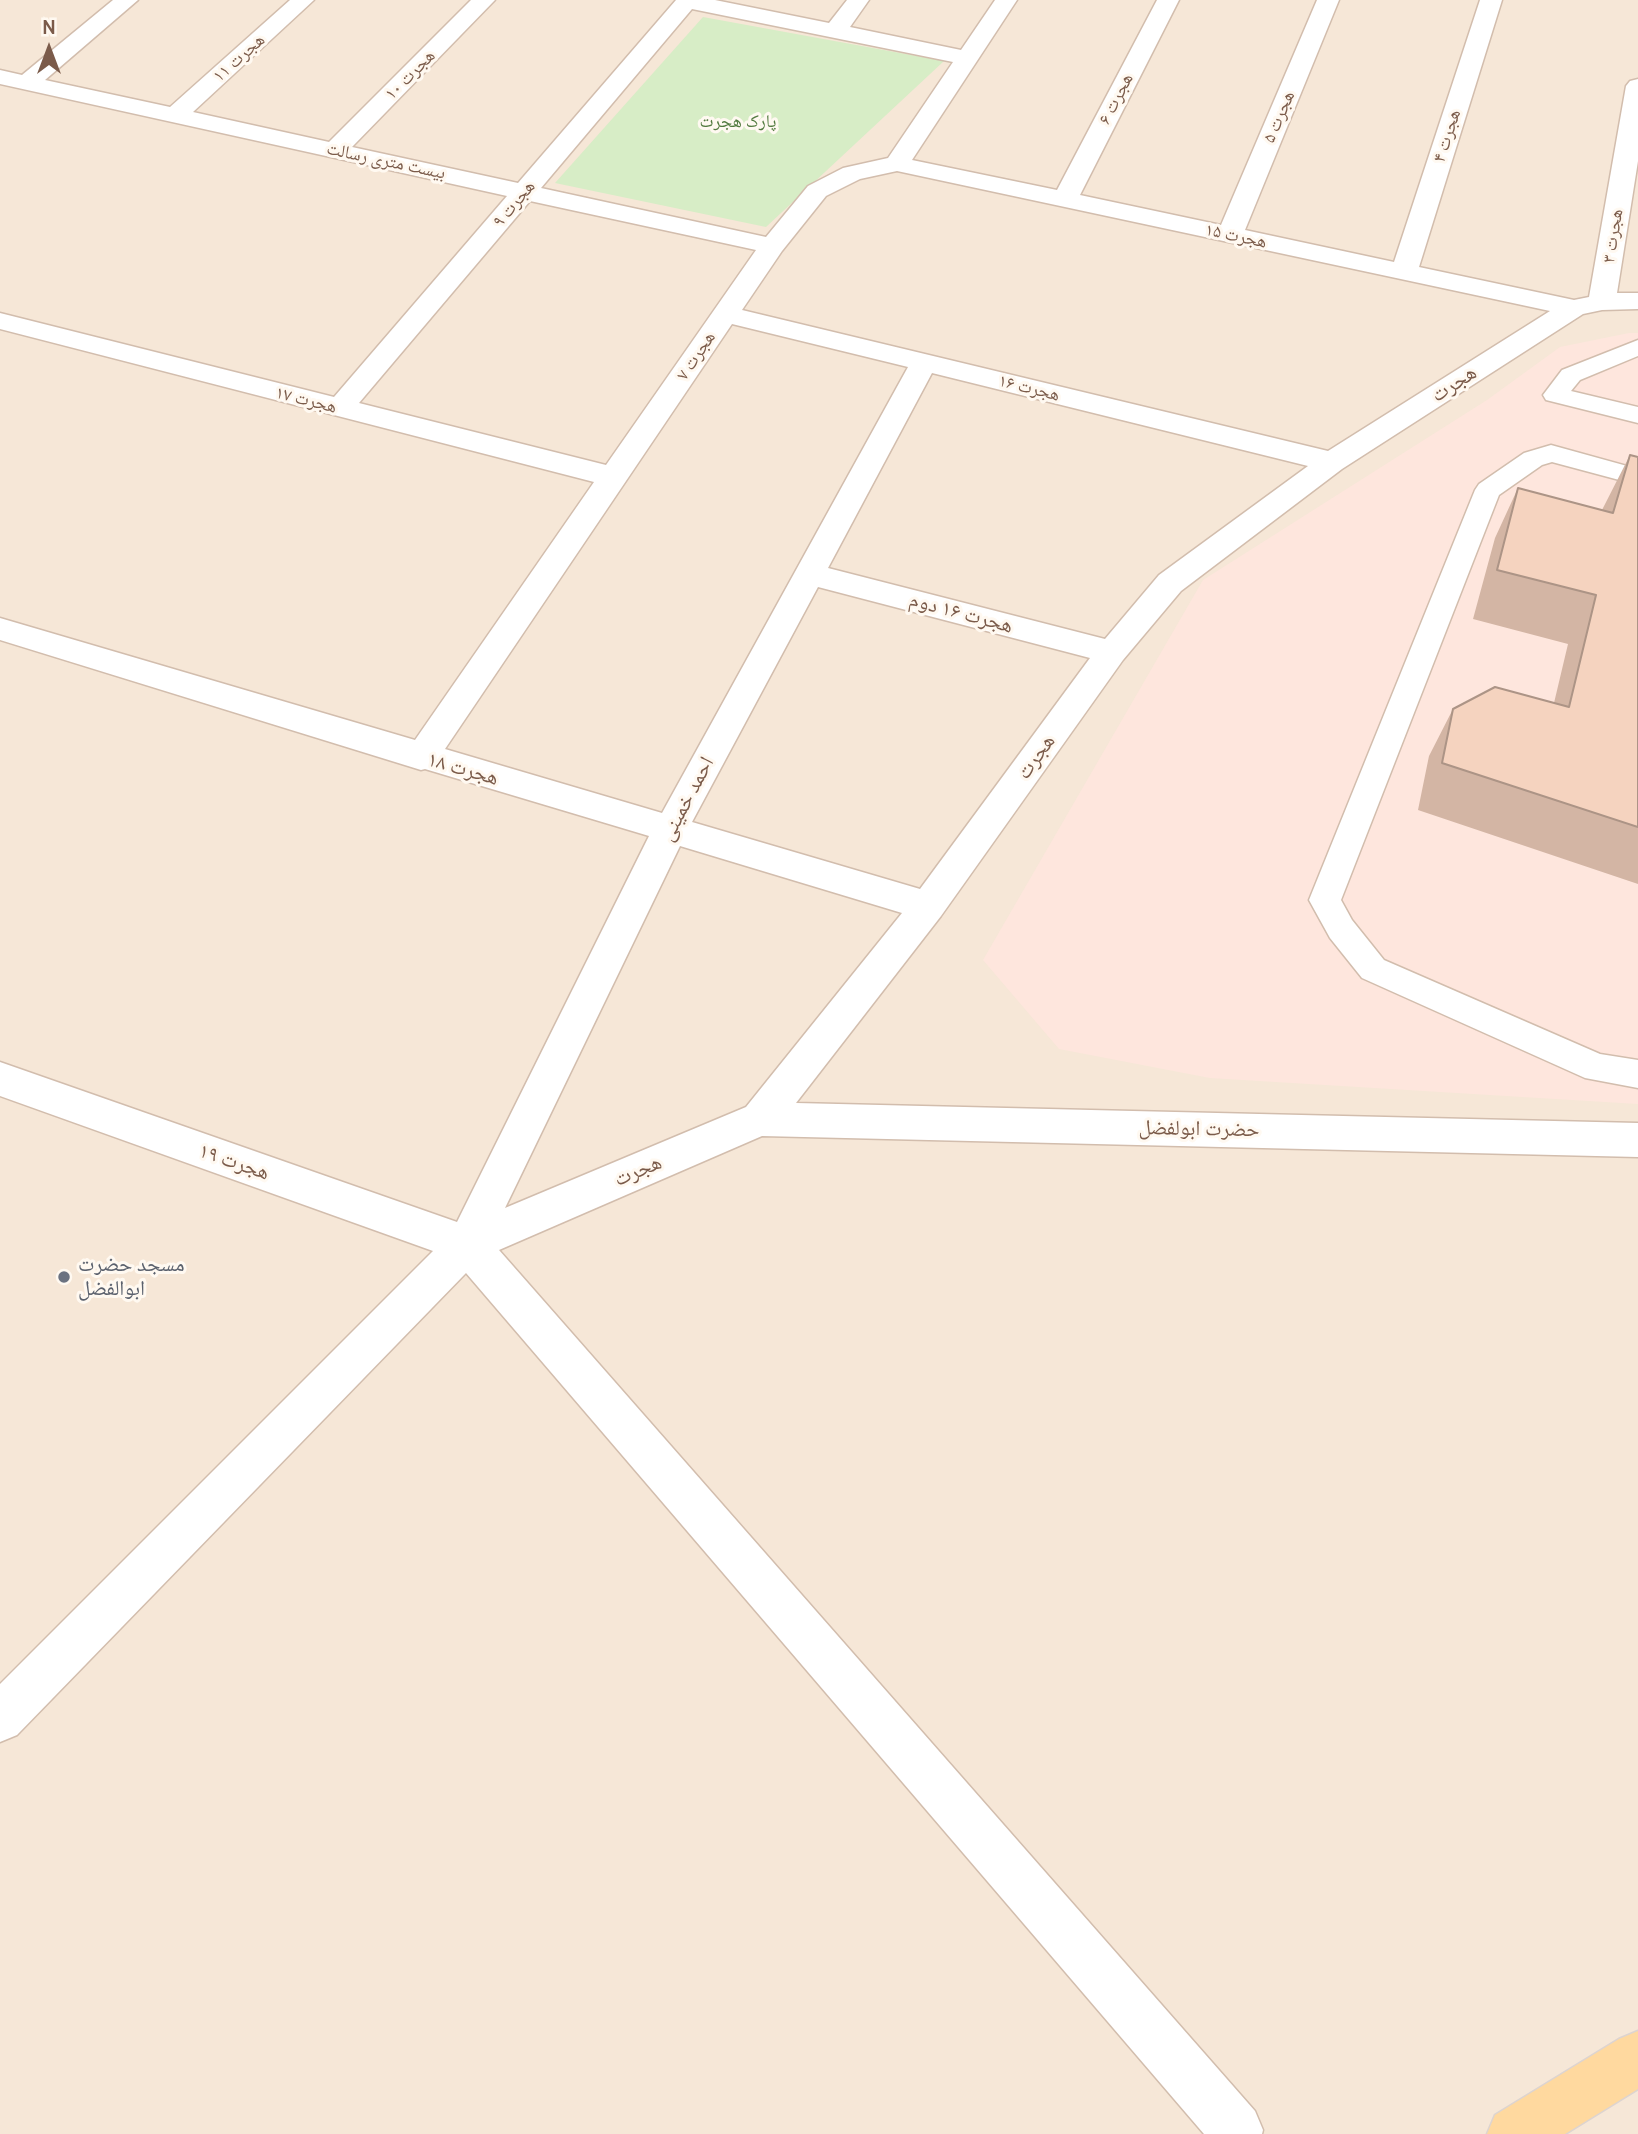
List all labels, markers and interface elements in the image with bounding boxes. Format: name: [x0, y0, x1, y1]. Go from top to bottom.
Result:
north arrow: [14, 14, 84, 84]
text: N: [42, 16, 56, 39]
street label: هجرت ۱۱: [209, 29, 269, 87]
street label: هجرت ۱۰: [380, 45, 440, 105]
street label: هجرت ۶: [1094, 70, 1138, 128]
street label: هجرت ۵: [1258, 88, 1300, 146]
street label: هجرت ۴: [1428, 107, 1466, 165]
park label: پارک هجرت: [699, 111, 777, 133]
street label: بیست متری رسالت: [325, 138, 447, 184]
street label: هجرت ۹: [488, 176, 540, 232]
street label: هجرت ۳: [1598, 207, 1628, 265]
street label: هجرت ۱۵: [1203, 219, 1269, 253]
street label: هجرت ۷: [672, 327, 720, 385]
street label: هجرت: [1426, 360, 1482, 408]
street label: هجرت ۱۶: [996, 370, 1062, 406]
street label: هجرت ۱۷: [273, 382, 339, 418]
street label: هجرت ۱۶ دوم: [906, 587, 1016, 639]
street label: هجرت: [1011, 730, 1061, 784]
street label: هجرت ۱۸: [424, 747, 502, 791]
street label: احمد خمینی: [654, 753, 720, 845]
street label: حضرت ابولفضل: [1138, 1115, 1260, 1143]
street label: هجرت ۱۹: [195, 1138, 273, 1186]
street label: هجرت: [610, 1150, 666, 1192]
place label: مسجد حضرت ابوالفضل: [78, 1252, 185, 1302]
marker: مسجد حضرت ابوالفضل: [56, 1269, 72, 1285]

